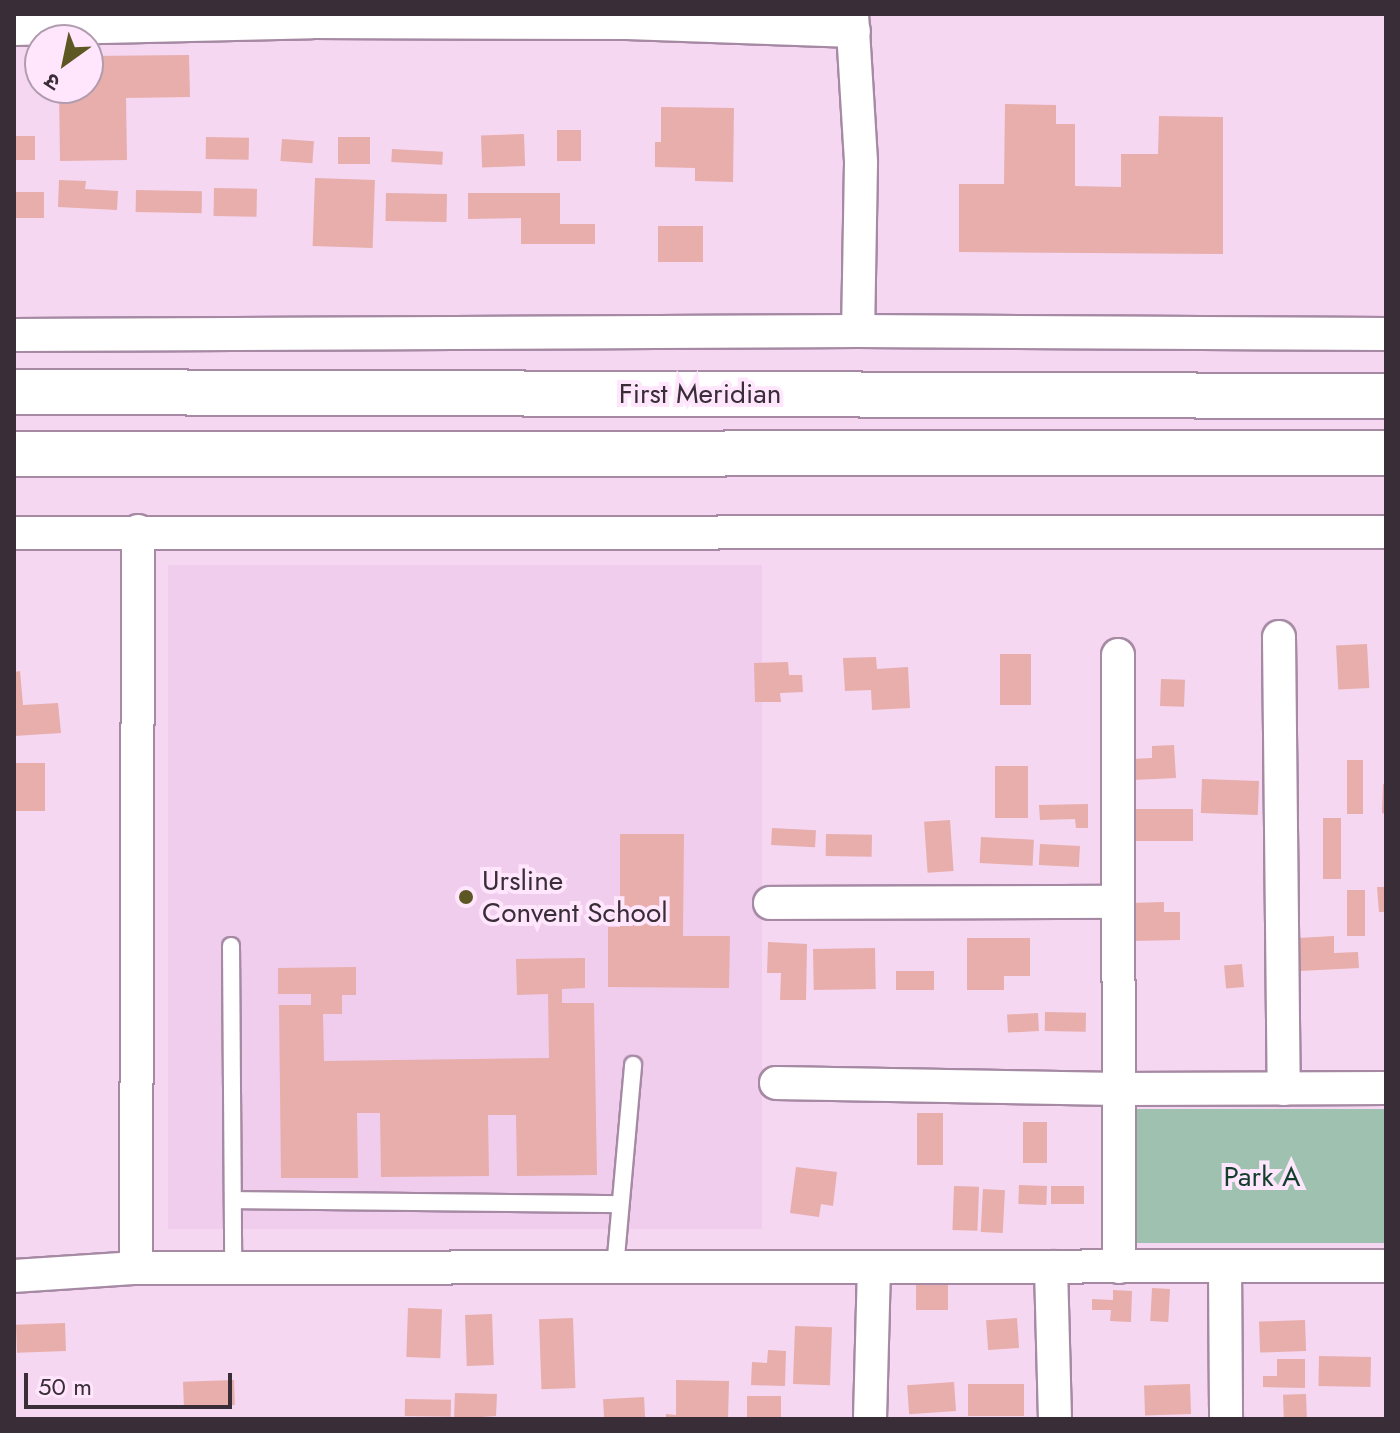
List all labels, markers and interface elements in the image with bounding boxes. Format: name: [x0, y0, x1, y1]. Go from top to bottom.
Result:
north arrow: [24, 24, 104, 104]
text: उ: [38, 66, 66, 99]
street label: First Meridian: [619, 377, 781, 411]
place label: Ursline Convent School: [482, 864, 668, 930]
marker: Ursline Convent School: [457, 888, 475, 906]
park label: Park A: [1224, 1160, 1300, 1194]
scale bar: [28, 1357, 236, 1407]
text: 50 m: [38, 1369, 92, 1404]

